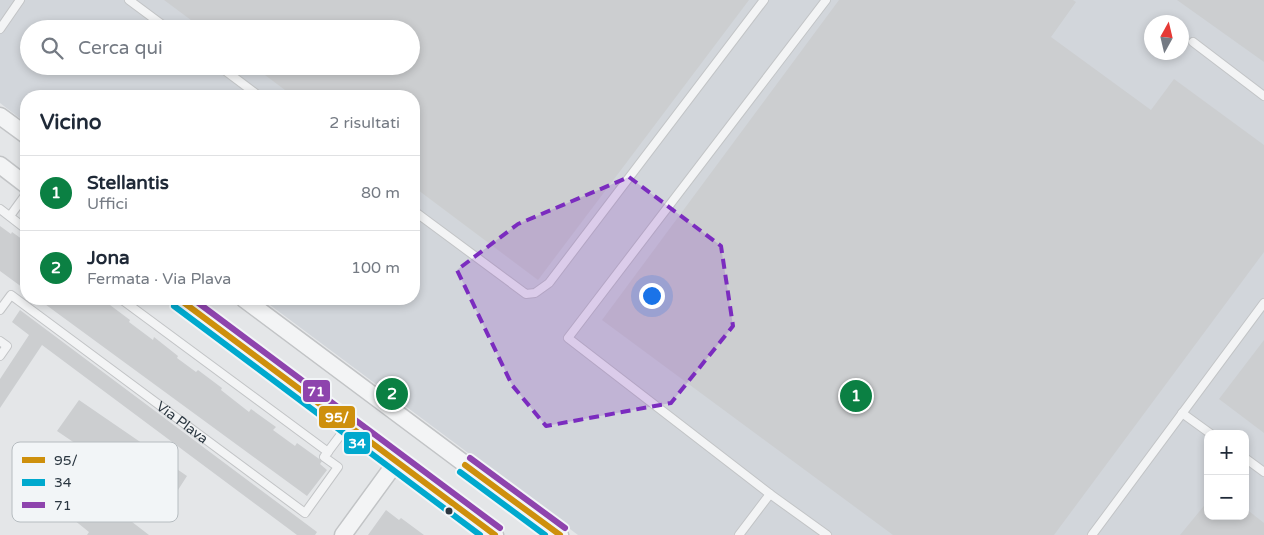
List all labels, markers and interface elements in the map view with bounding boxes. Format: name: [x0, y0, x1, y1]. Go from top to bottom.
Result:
north arrow: [1144, 15, 1189, 60]
search box: [20, 20, 420, 75]
icon: search: [38, 34, 66, 62]
text: Cerca qui: [78, 37, 163, 59]
text: Vicino: [40, 110, 102, 135]
text: 2 risultati: [329, 113, 400, 133]
text: Stellantis: [87, 172, 169, 194]
text: 1: [51, 183, 61, 203]
text: 80 m: [361, 183, 400, 203]
text: Uffici: [87, 194, 128, 214]
text: Jona: [87, 247, 130, 269]
text: 2: [51, 258, 61, 278]
text: 100 m: [351, 258, 400, 278]
text: Fermata · Via Plava: [87, 269, 231, 289]
your location: [639, 283, 665, 309]
pin: 2: [376, 375, 408, 413]
pin: 1: [840, 377, 872, 415]
line badge: 71: [302, 379, 331, 403]
text: 71: [307, 383, 325, 400]
street label: Via Plava: [153, 398, 211, 447]
line badge: 95/: [318, 405, 356, 429]
text: 95/: [325, 409, 349, 426]
map controls: [1204, 430, 1249, 520]
button: +: [1204, 430, 1249, 475]
line badge: 34: [343, 431, 371, 455]
text: 34: [348, 435, 366, 452]
legend: [12, 442, 178, 522]
text: 95/: [54, 452, 78, 469]
text: 34: [54, 474, 72, 491]
button: −: [1204, 475, 1249, 520]
text: 71: [54, 497, 72, 514]
unlabelled marker: [444, 506, 454, 516]

